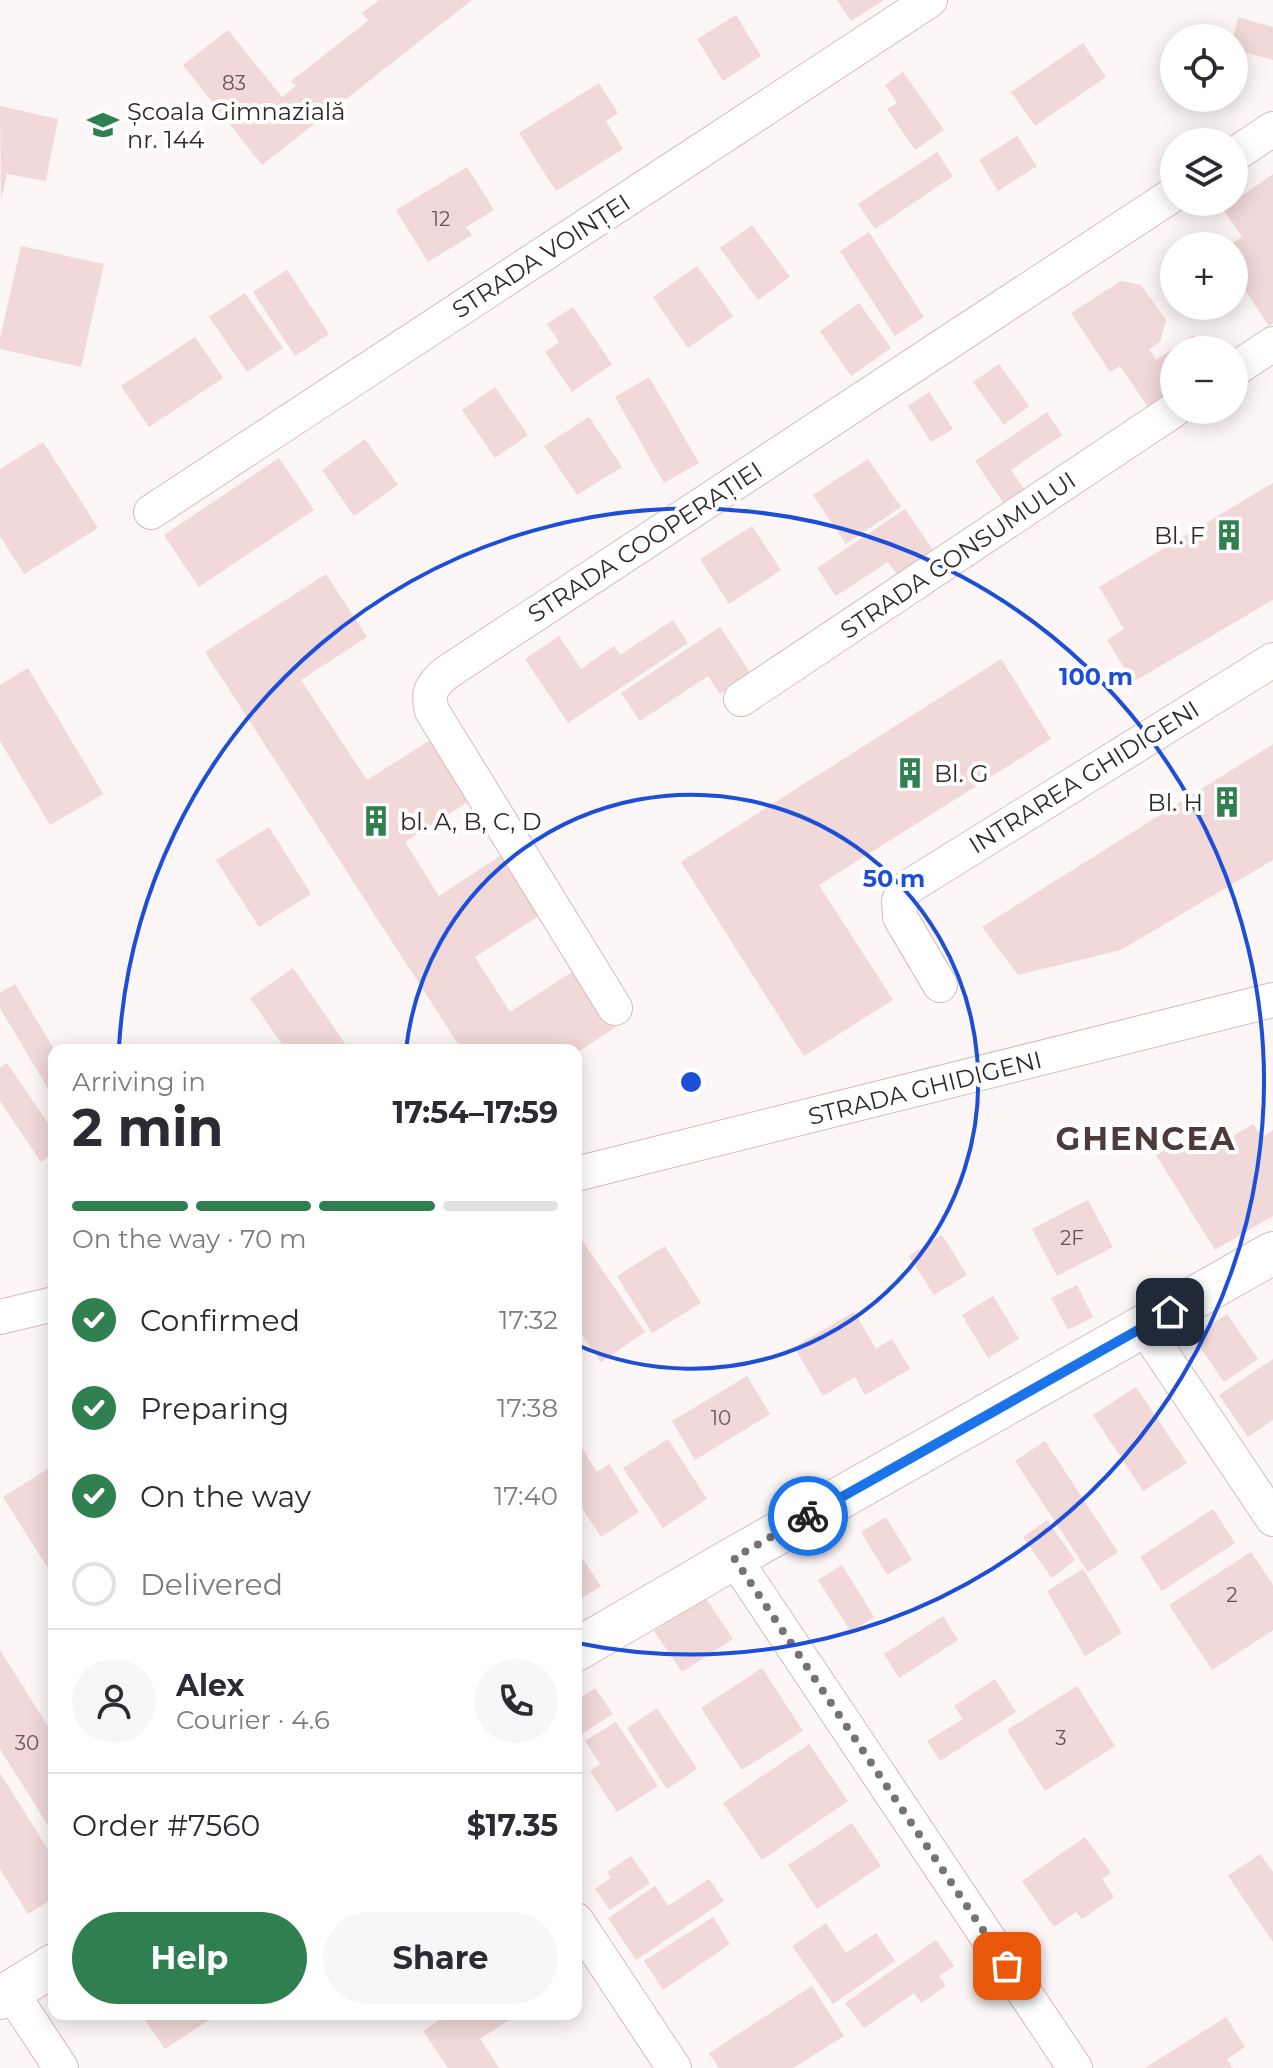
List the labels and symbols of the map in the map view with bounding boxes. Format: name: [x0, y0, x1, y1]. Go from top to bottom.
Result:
house number: 83: [222, 71, 246, 95]
place label: Școala Gimnazială nr. 144: [127, 97, 345, 154]
school or university icon: Școala Gimnazială nr. 144: [86, 108, 120, 142]
street label: STRADA VOINȚEI: [447, 188, 635, 324]
house number: 12: [432, 207, 450, 231]
street label: STRADA COOPERAȚIEI: [522, 455, 768, 629]
street label: STRADA CONSUMULUI: [835, 465, 1081, 645]
building icon: Bl. F: [1212, 518, 1246, 552]
place label: Bl. F: [1154, 521, 1205, 550]
text: 100 m: [1059, 662, 1133, 691]
street label: INTRAREA GHIDIGENI: [964, 694, 1204, 860]
building icon: Bl. G: [893, 756, 927, 790]
place label: Bl. G: [934, 759, 988, 788]
building icon: Bl. H: [1210, 785, 1244, 819]
place label: Bl. H: [1148, 788, 1203, 817]
building icon: bl. A, B, C, D: [359, 804, 393, 838]
place label: bl. A, B, C, D: [400, 807, 542, 836]
text: 50 m: [863, 864, 925, 893]
street label: STRADA GHIDIGENI: [805, 1045, 1045, 1131]
centre of rings: [677, 1068, 705, 1096]
district label: GHENCEA: [1055, 1119, 1237, 1158]
house number: 2F: [1060, 1226, 1084, 1250]
pin: [1136, 1278, 1204, 1346]
house number: 10: [711, 1406, 731, 1430]
courier: [768, 1476, 848, 1556]
house number: 2: [1226, 1583, 1238, 1607]
house number: 3: [1055, 1726, 1067, 1750]
house number: 30: [15, 1731, 39, 1755]
pin: [973, 1932, 1041, 2000]

